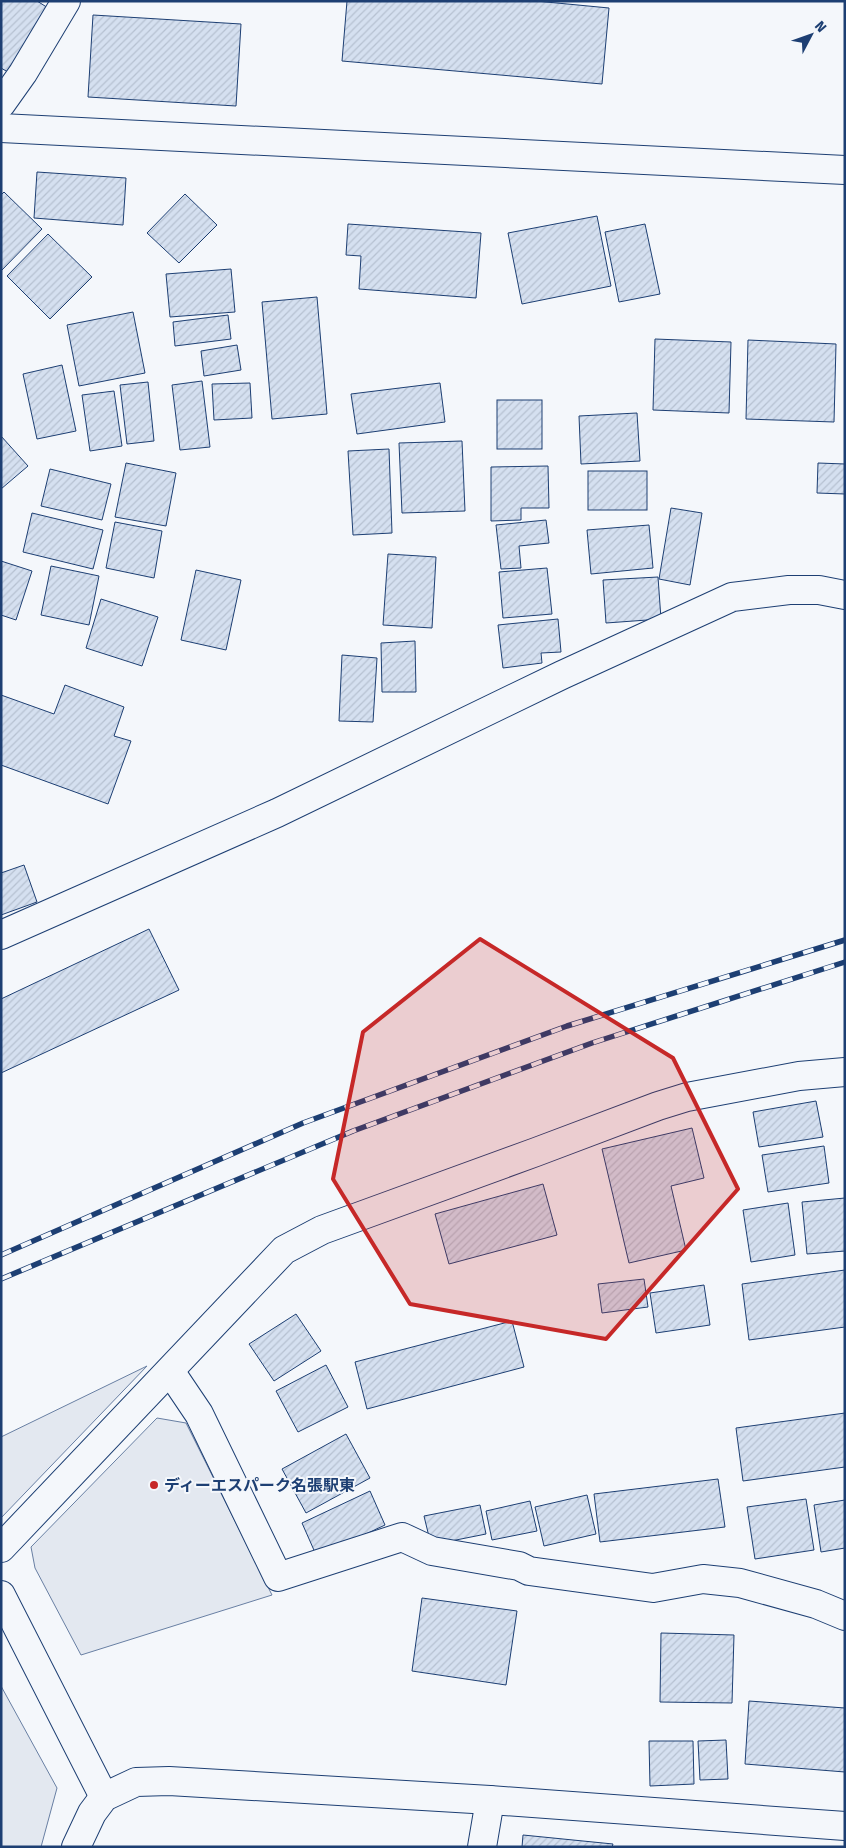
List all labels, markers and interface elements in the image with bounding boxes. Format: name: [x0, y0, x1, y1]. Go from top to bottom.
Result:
north arrow: [786, 10, 836, 60]
text: N: [811, 18, 830, 36]
place label: ディーエスパーク名張駅東: [164, 1476, 355, 1495]
marker: ディーエスパーク名張駅東: [148, 1479, 160, 1491]

